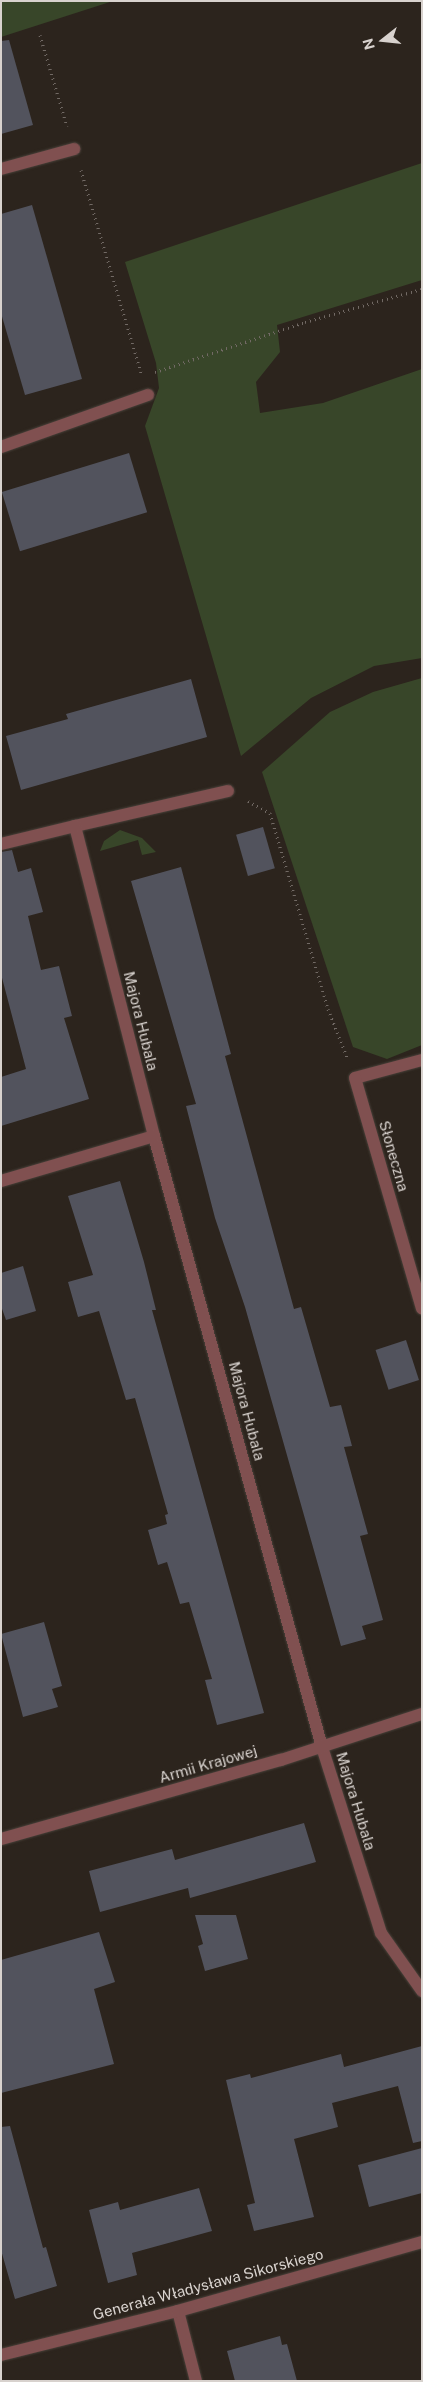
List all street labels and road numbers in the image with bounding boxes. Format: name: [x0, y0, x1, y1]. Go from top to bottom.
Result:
street label: Majora Hubala: [120, 969, 162, 1073]
street label: Słoneczna: [375, 1119, 413, 1193]
street label: Majora Hubala: [225, 1360, 269, 1462]
street label: Armii Krajowej: [157, 1741, 259, 1787]
street label: Majora Hubala: [333, 1750, 379, 1852]
street label: Generała Władysława Sikorskiego: [91, 2245, 325, 2323]

